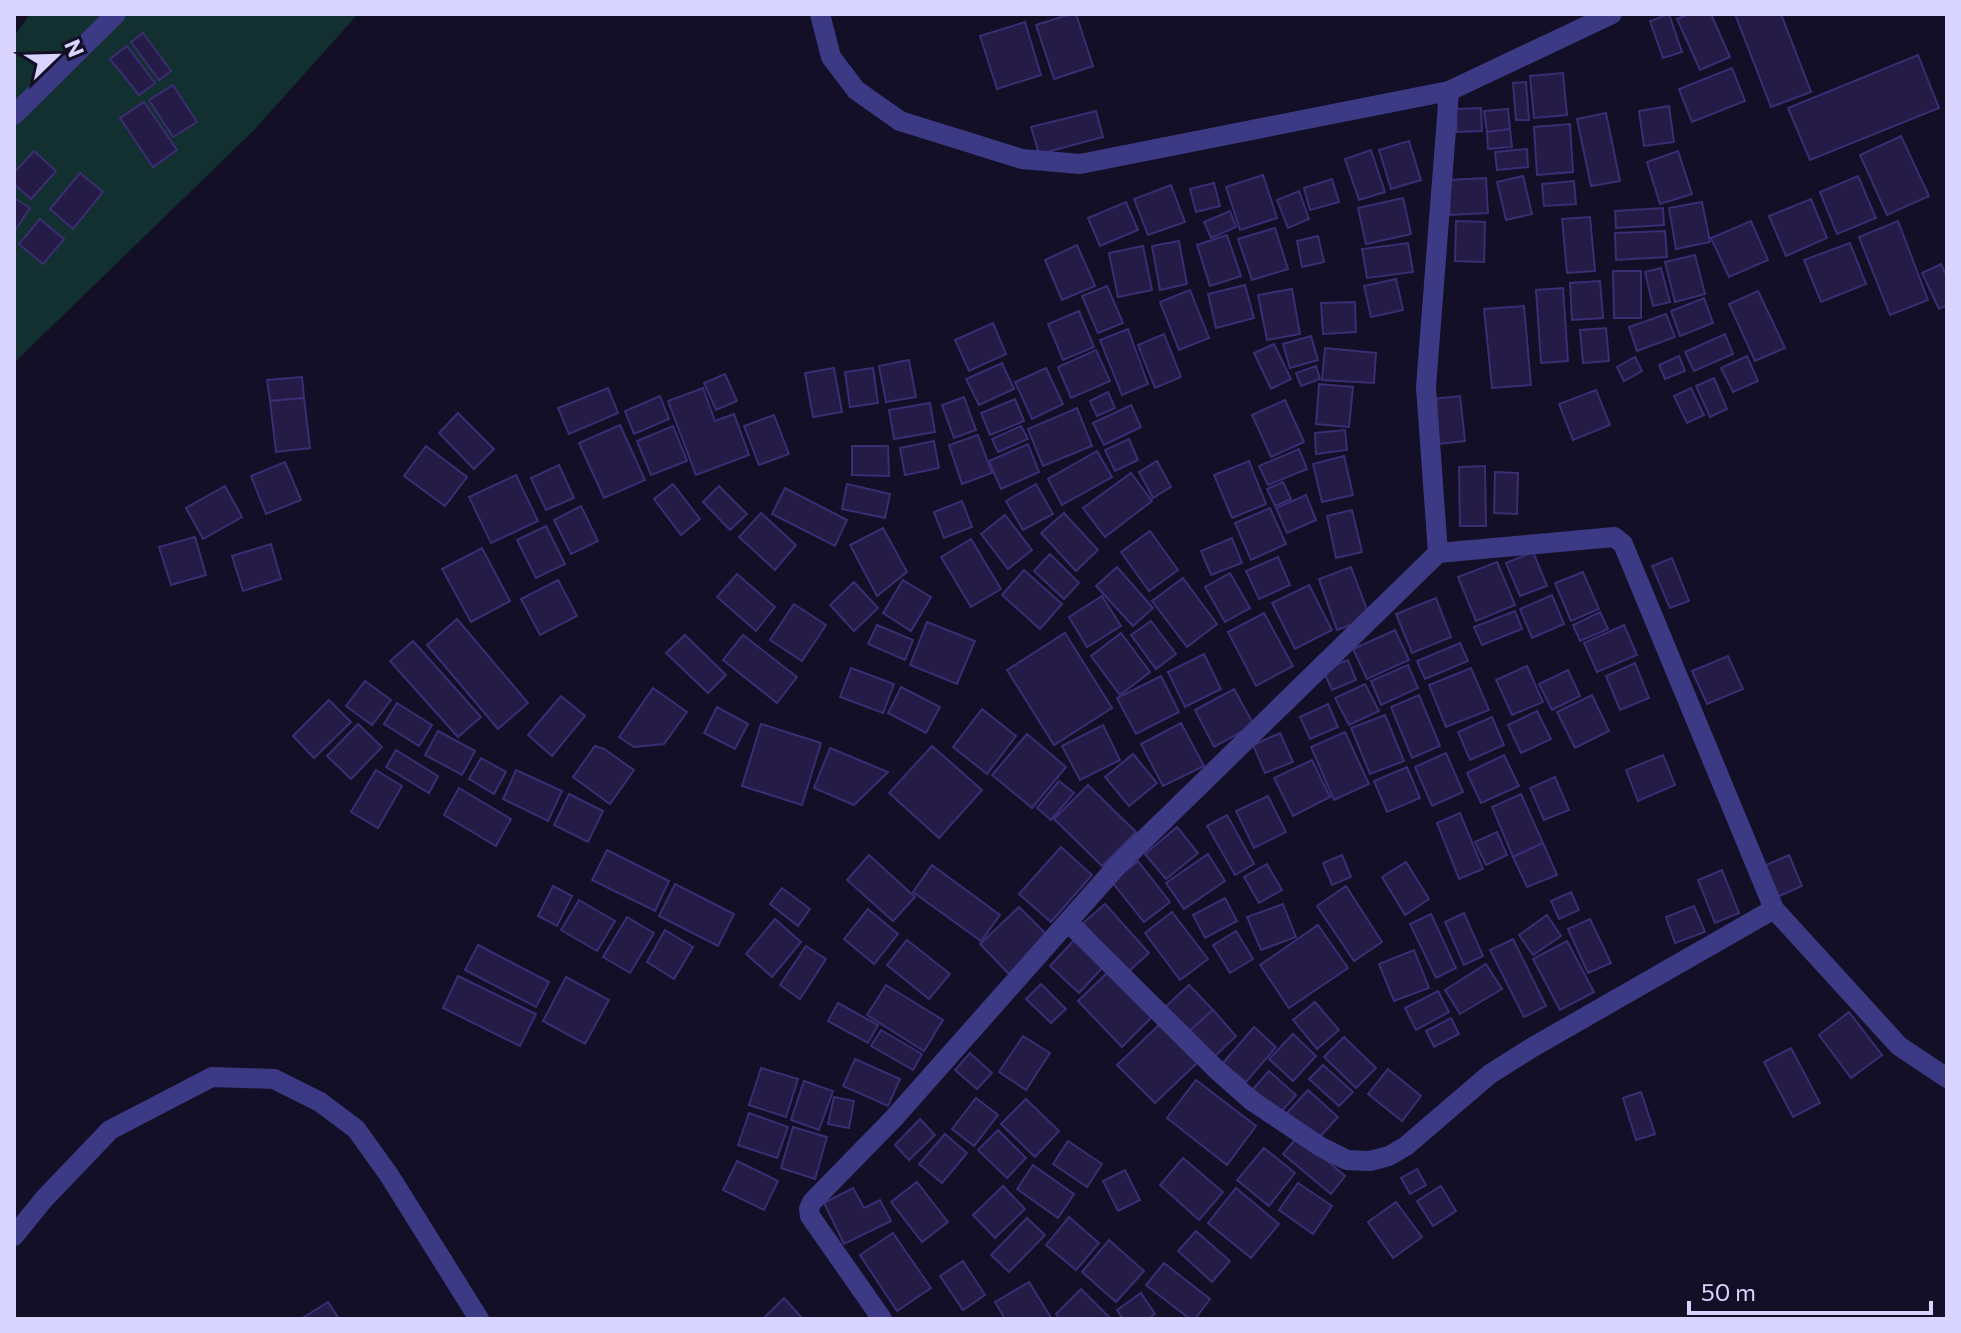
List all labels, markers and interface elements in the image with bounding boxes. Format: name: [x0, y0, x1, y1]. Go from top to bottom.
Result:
north arrow: [16, 16, 96, 96]
text: N: [59, 35, 91, 61]
scale bar: [1689, 1265, 1931, 1315]
text: 50 m: [1701, 1277, 1756, 1306]

